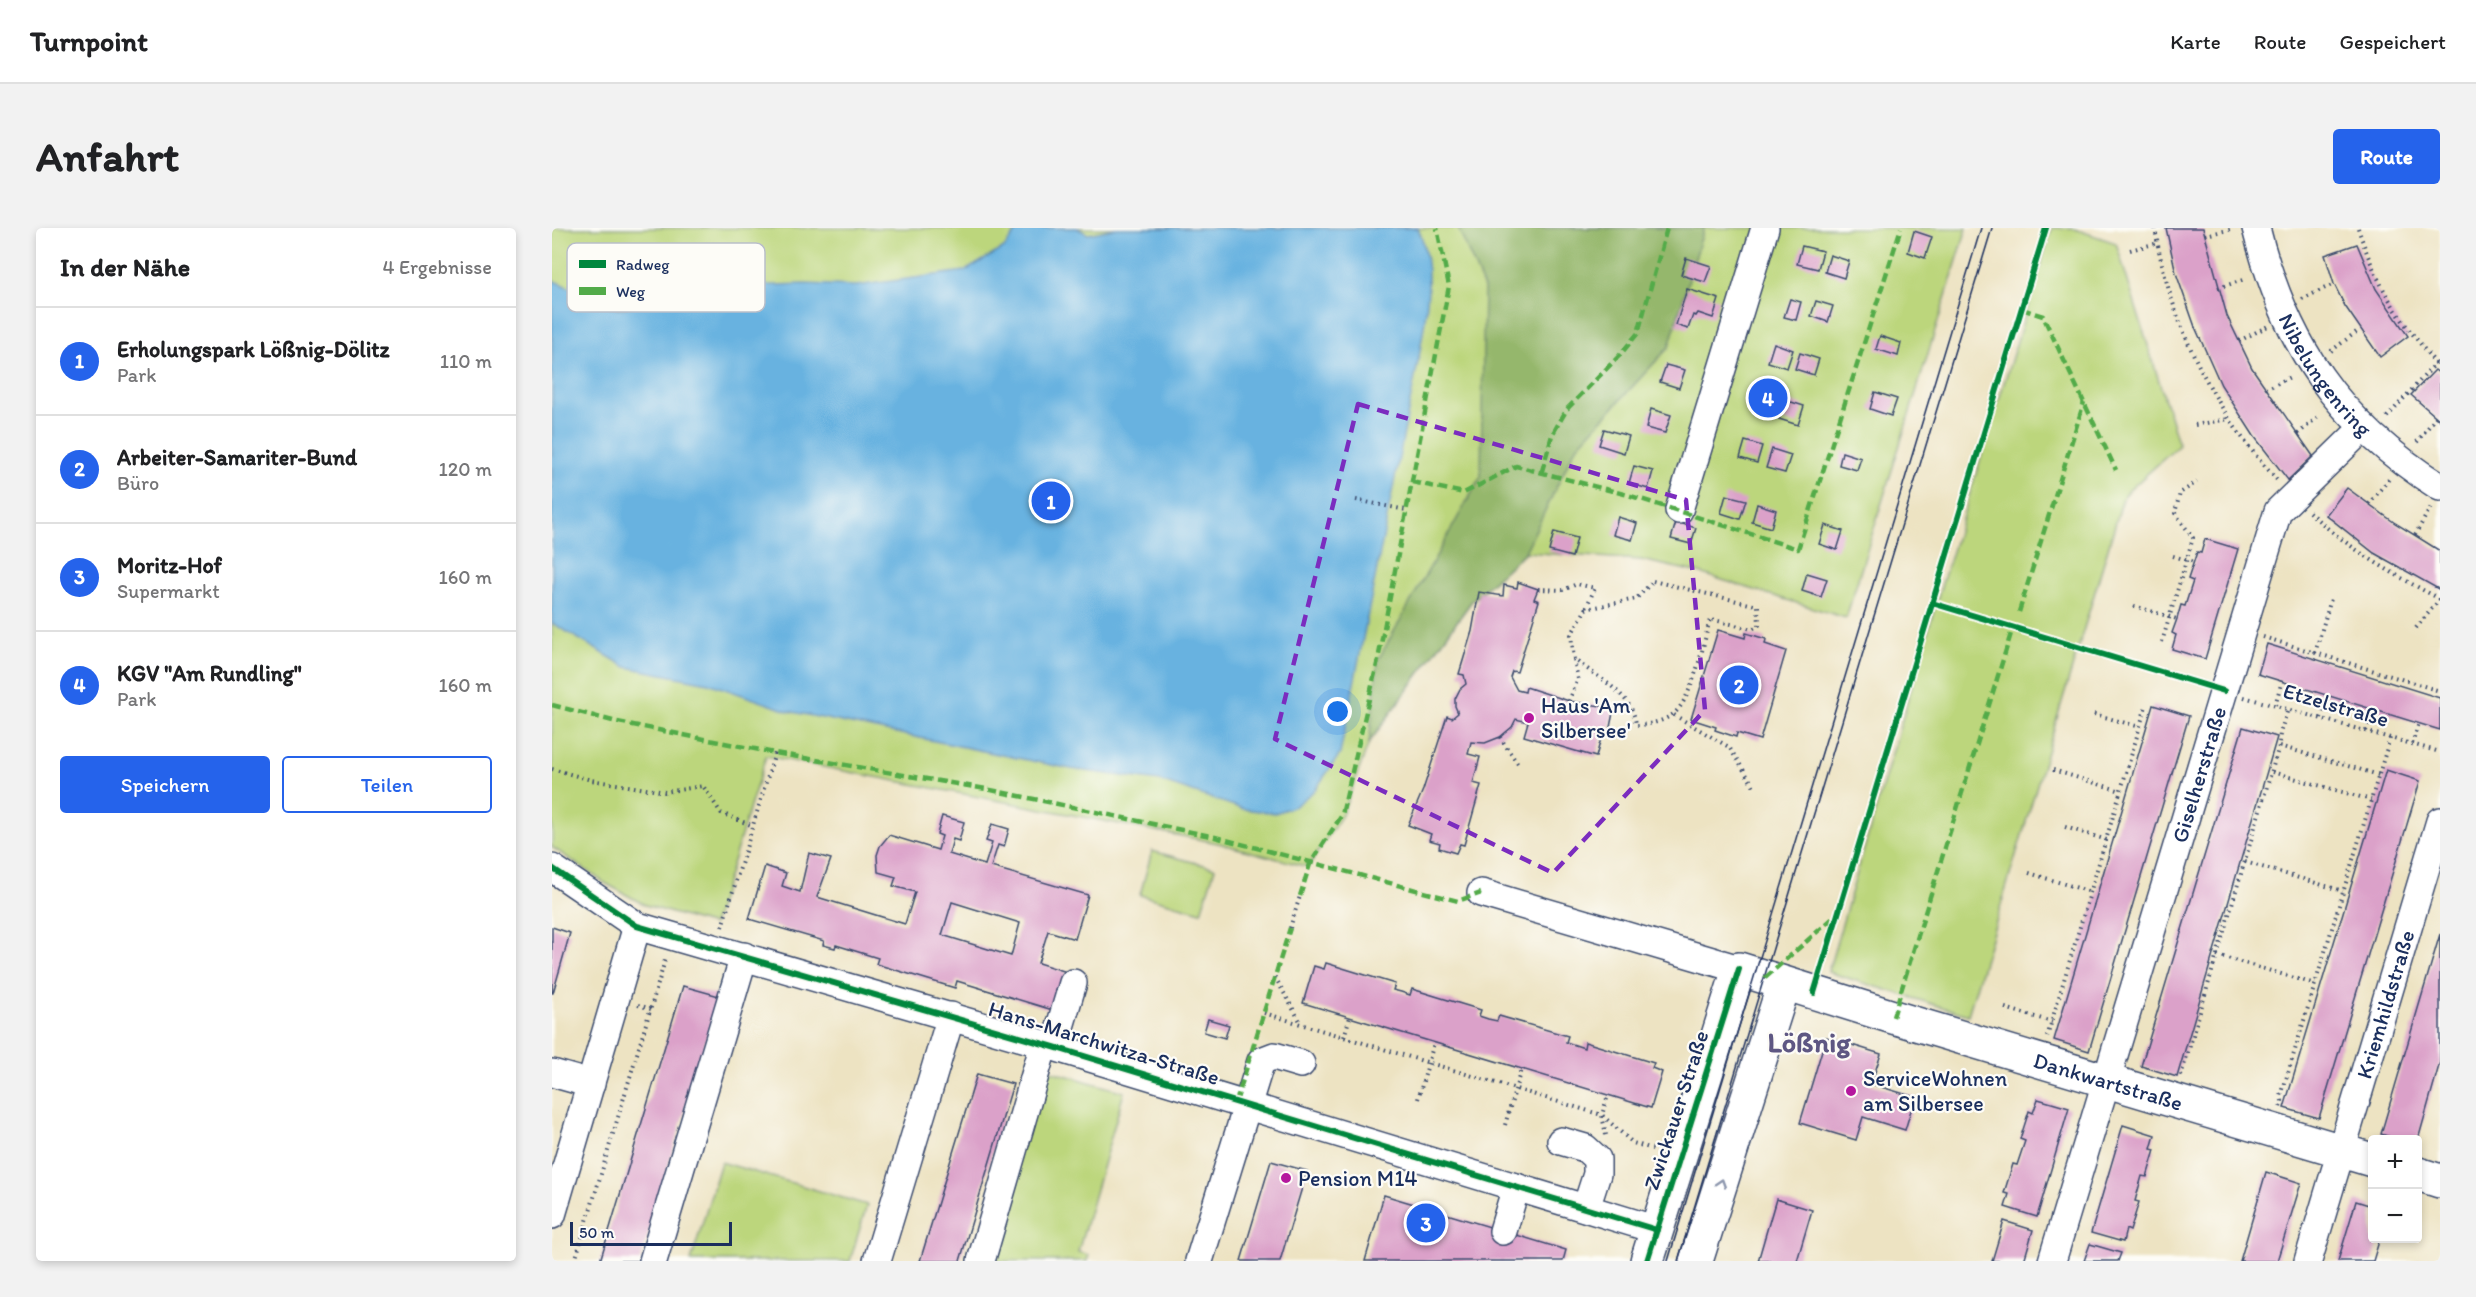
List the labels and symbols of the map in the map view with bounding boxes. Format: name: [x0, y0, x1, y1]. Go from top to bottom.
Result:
legend: [567, 243, 765, 312]
text: Radweg: [616, 255, 670, 274]
text: Weg: [616, 282, 646, 301]
street label: Nibelungenring: [2273, 309, 2378, 442]
pin: 4: [1748, 376, 1788, 420]
pin: 1: [1032, 478, 1070, 524]
pin: 2: [1720, 662, 1758, 708]
street label: Etzelstraße: [2280, 677, 2392, 733]
place label: Haus 'Am Silbersee': [1541, 692, 1631, 744]
your location: [1323, 697, 1352, 726]
street label: Giselherstraße: [2165, 703, 2232, 846]
marker: Haus 'Am Silbersee': [1522, 711, 1536, 725]
street label: Kriemhildstraße: [2350, 927, 2420, 1082]
street label: Hans-Marchwitza-Straße: [985, 995, 1223, 1091]
district label: Lößnig: [1768, 1025, 1851, 1059]
street label: Zwickauer Straße: [1638, 1027, 1714, 1193]
street label: Dankwartstraße: [2030, 1046, 2186, 1116]
place label: ServiceWohnen am Silbersee: [1863, 1065, 2008, 1117]
marker: ServiceWohnen am Silbersee: [1844, 1084, 1858, 1098]
place label: Pension M14: [1298, 1165, 1418, 1192]
marker: Pension M14: [1279, 1171, 1293, 1185]
one-way arrow: [1714, 1178, 1726, 1189]
pin: 3: [1406, 1200, 1446, 1246]
scale bar: [570, 1219, 732, 1246]

